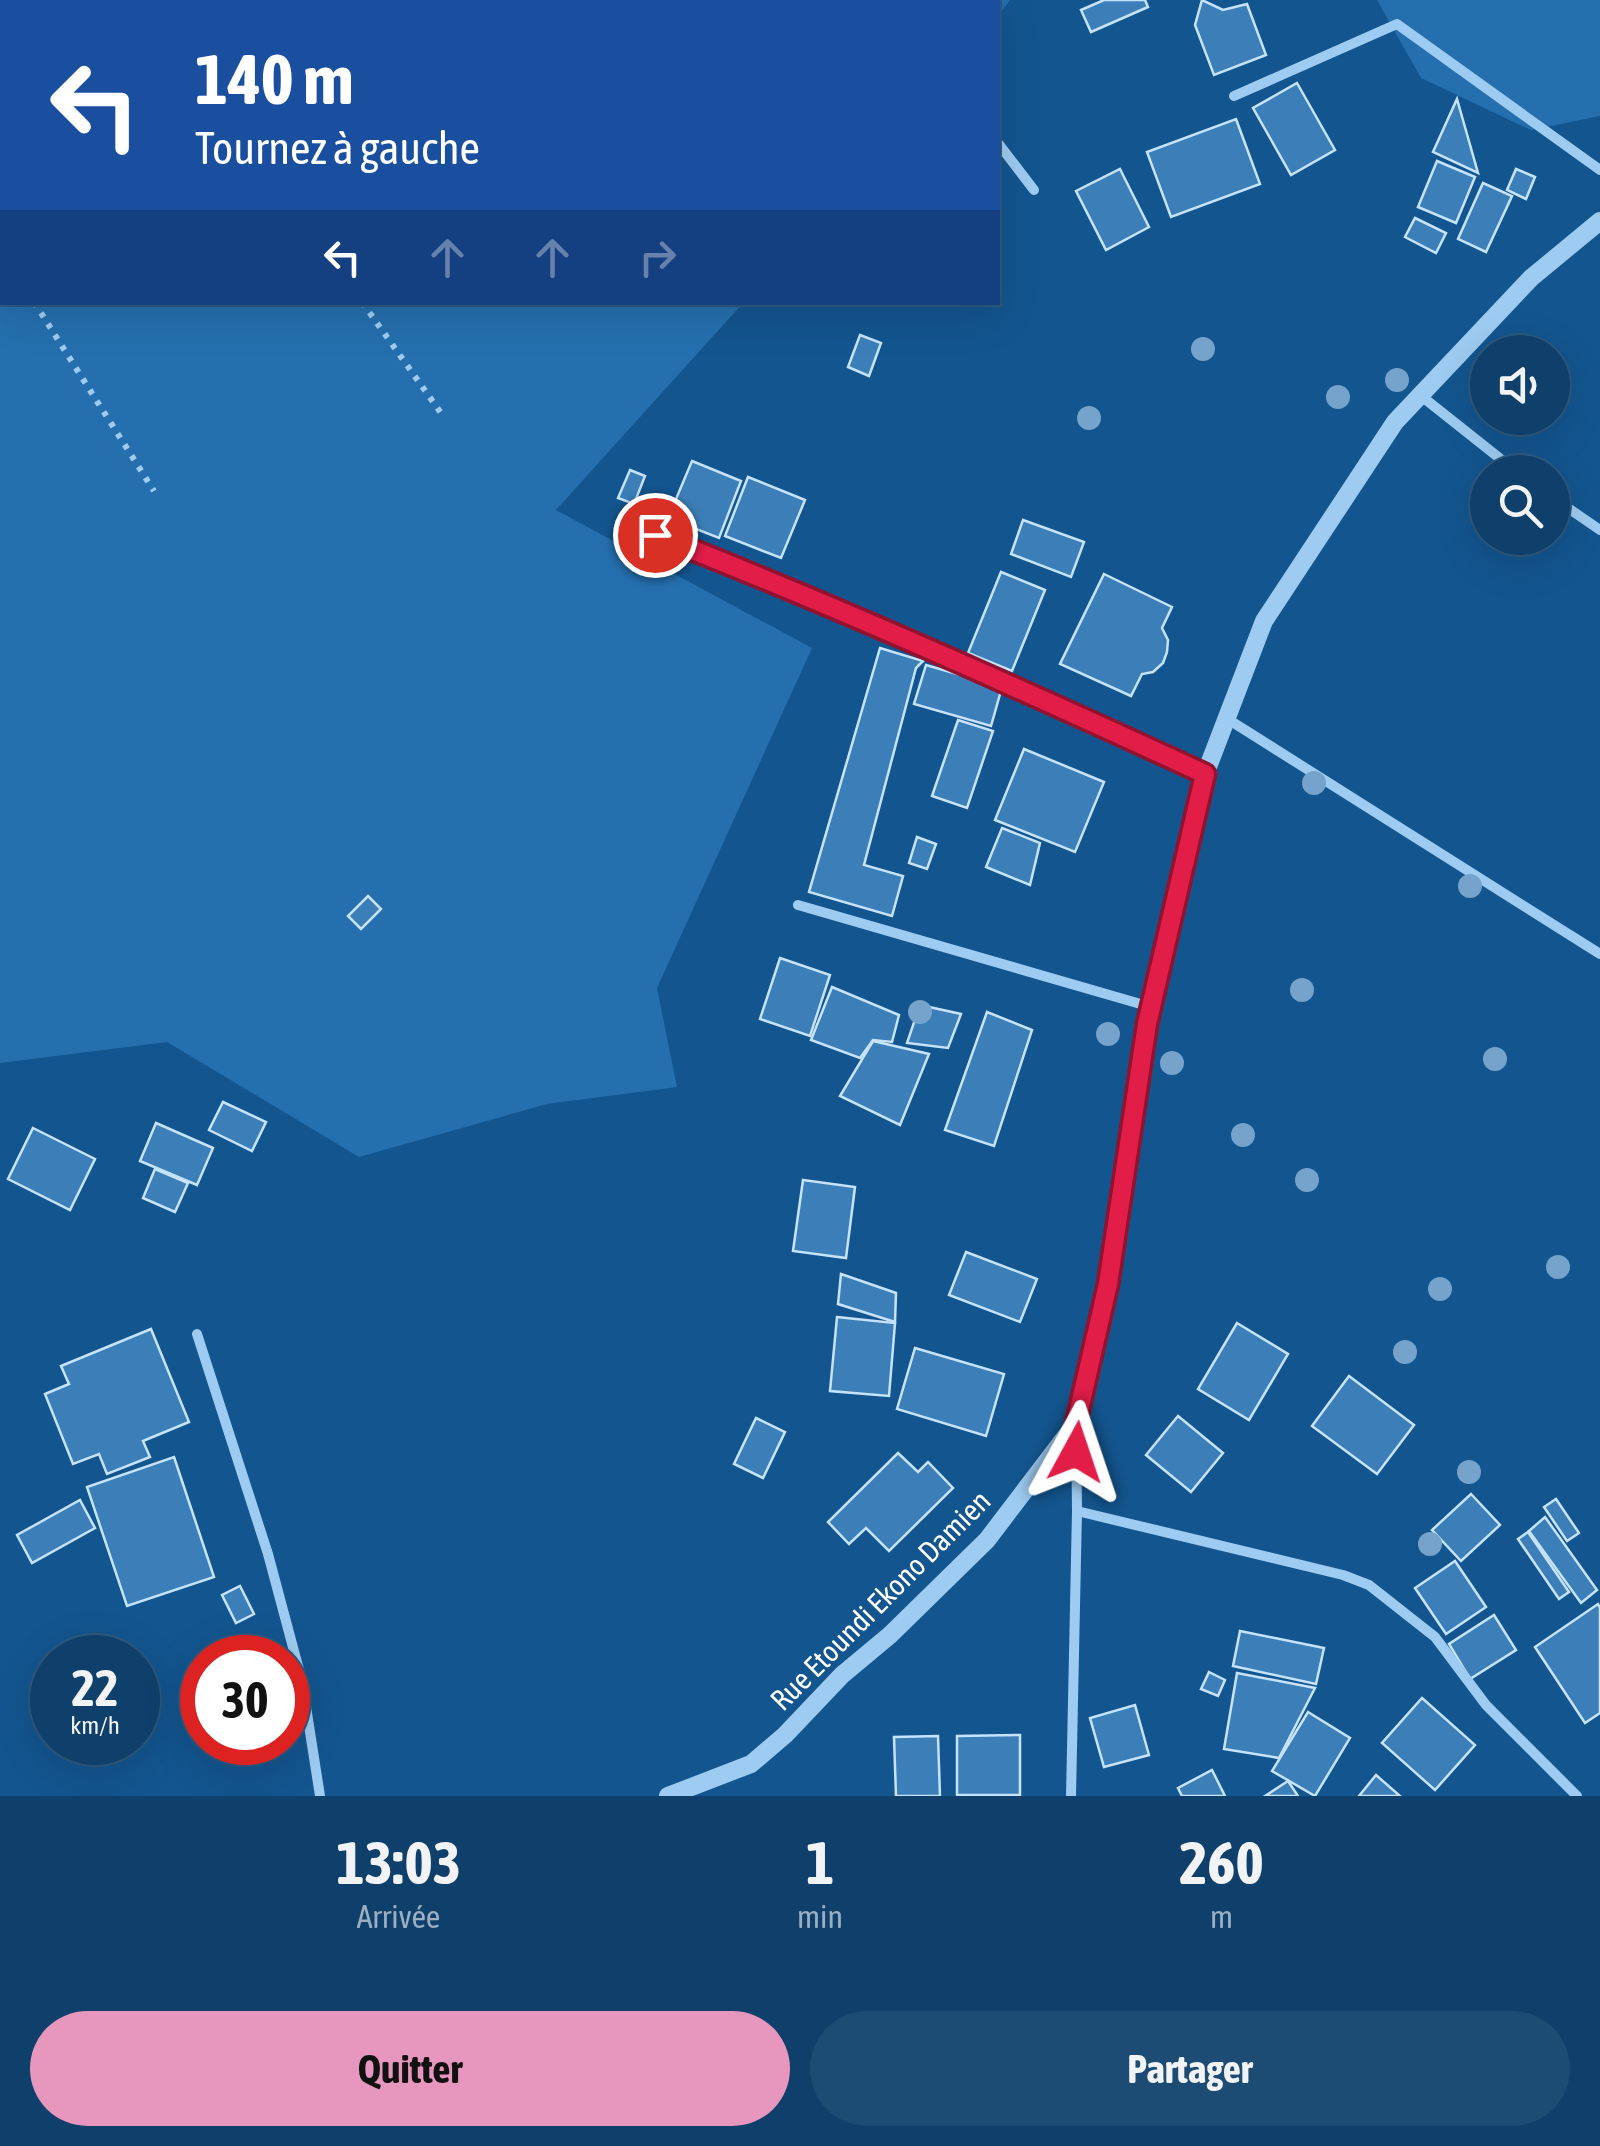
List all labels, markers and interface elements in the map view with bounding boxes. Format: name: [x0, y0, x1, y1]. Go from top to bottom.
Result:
text: 140 m: [195, 39, 354, 119]
icon: left: [30, 40, 160, 170]
text: Tournez à gauche: [195, 122, 480, 174]
icon: left: [315, 230, 370, 285]
icon: ahead: [420, 230, 475, 285]
icon: ahead: [525, 230, 580, 285]
icon: right: [630, 230, 685, 285]
map controls: [1470, 335, 1570, 555]
button: sound: [1470, 335, 1570, 435]
button: search: [1470, 455, 1570, 555]
pin: [613, 493, 698, 578]
icon: arrive: [628, 508, 683, 563]
position arrow: [1024, 1400, 1128, 1504]
street label: Rue Etoundi Ekono Damien: [763, 1483, 997, 1717]
speed limit sign: 30: [180, 1635, 310, 1765]
text: 22: [71, 1659, 118, 1717]
text: km/h: [70, 1711, 120, 1739]
text: 13:03: [336, 1828, 461, 1897]
text: 1: [806, 1828, 834, 1897]
text: 260: [1179, 1828, 1264, 1897]
text: Arrivée: [357, 1898, 440, 1935]
text: min: [797, 1898, 843, 1935]
text: m: [1210, 1898, 1233, 1935]
button: Quitter: [30, 2011, 790, 2126]
button: Partager: [810, 2011, 1570, 2126]

